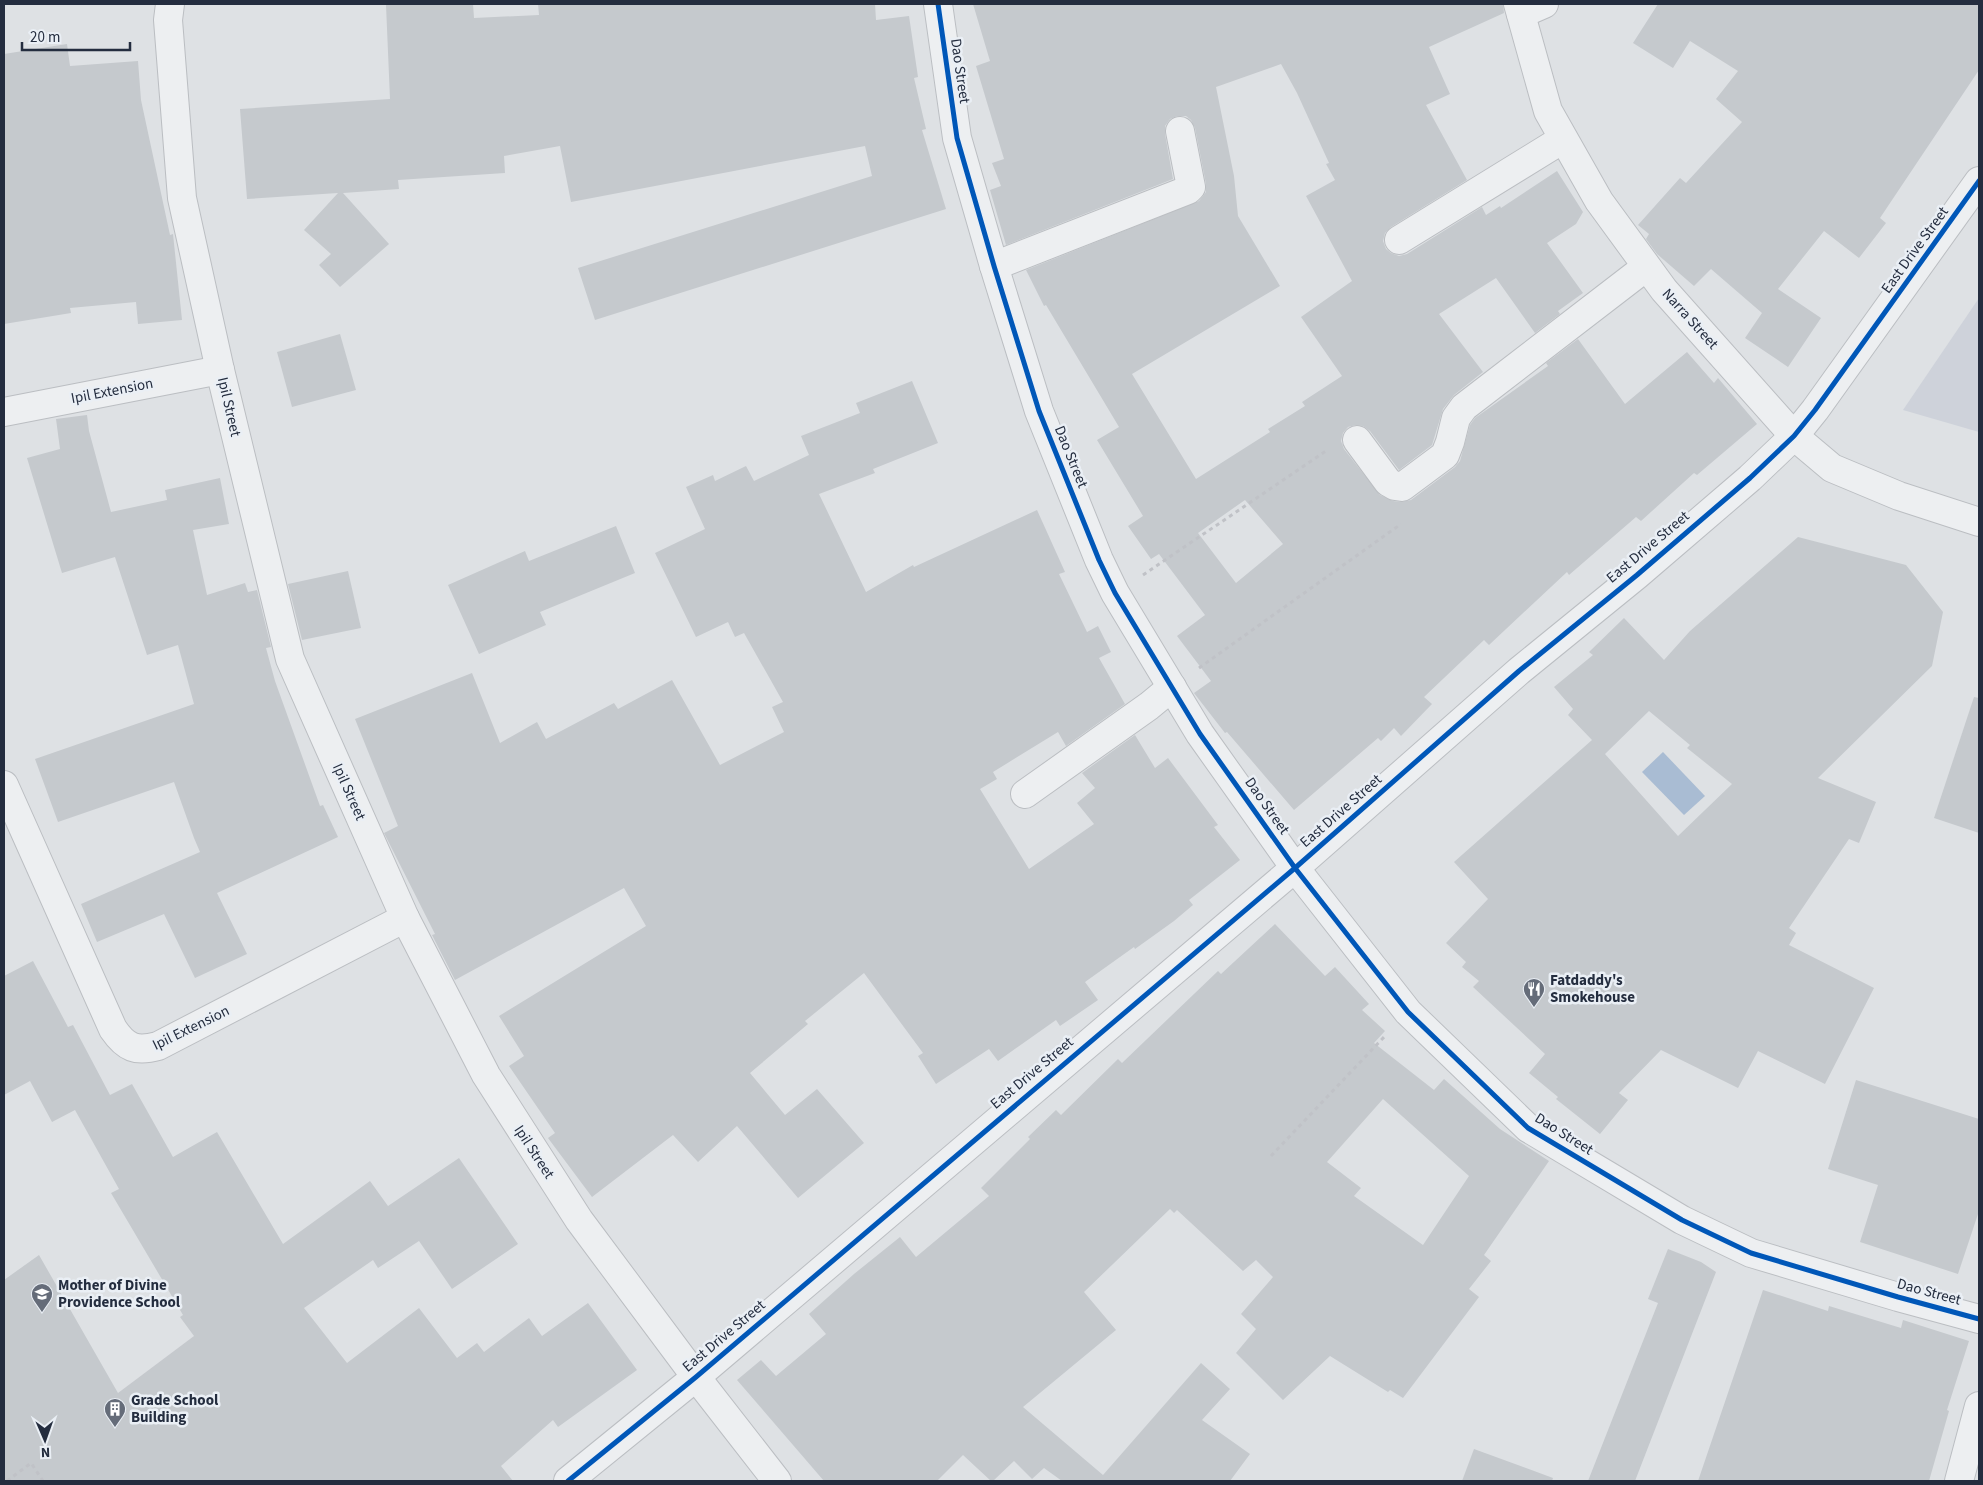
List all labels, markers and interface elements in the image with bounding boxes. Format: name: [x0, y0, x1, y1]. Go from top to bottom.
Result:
scale bar: [22, 20, 130, 52]
text: 20 m: [30, 27, 60, 48]
street label: Dao Street: [945, 37, 975, 105]
street label: East Drive Street: [1876, 202, 1954, 298]
street label: Narra Street: [1657, 284, 1723, 354]
street label: Ipil Extension: [69, 373, 155, 409]
street label: Ipil Street: [212, 375, 246, 439]
street label: Dao Street: [1049, 423, 1093, 491]
street label: East Drive Street: [1602, 506, 1694, 588]
street label: Ipil Street: [327, 760, 371, 824]
street label: East Drive Street: [1295, 769, 1387, 853]
street label: Dao Street: [1240, 773, 1294, 839]
place label: Fatdaddy's Smokehouse: [1550, 970, 1635, 1008]
restaurant icon: Fatdaddy's Smokehouse: [1522, 977, 1546, 1008]
street label: Ipil Extension: [149, 1000, 233, 1056]
street label: East Drive Street: [986, 1032, 1078, 1114]
street label: Dao Street: [1531, 1108, 1597, 1160]
street label: Ipil Street: [509, 1121, 559, 1183]
street label: Dao Street: [1895, 1273, 1963, 1311]
place label: Mother of Divine Providence School: [58, 1275, 181, 1313]
school or university icon: Mother of Divine Providence School: [30, 1282, 54, 1313]
street label: East Drive Street: [678, 1295, 770, 1377]
place label: Grade School Building: [131, 1390, 219, 1428]
building icon: Grade School Building: [103, 1397, 127, 1428]
north arrow: [20, 1415, 70, 1465]
text: N: [40, 1442, 50, 1462]

